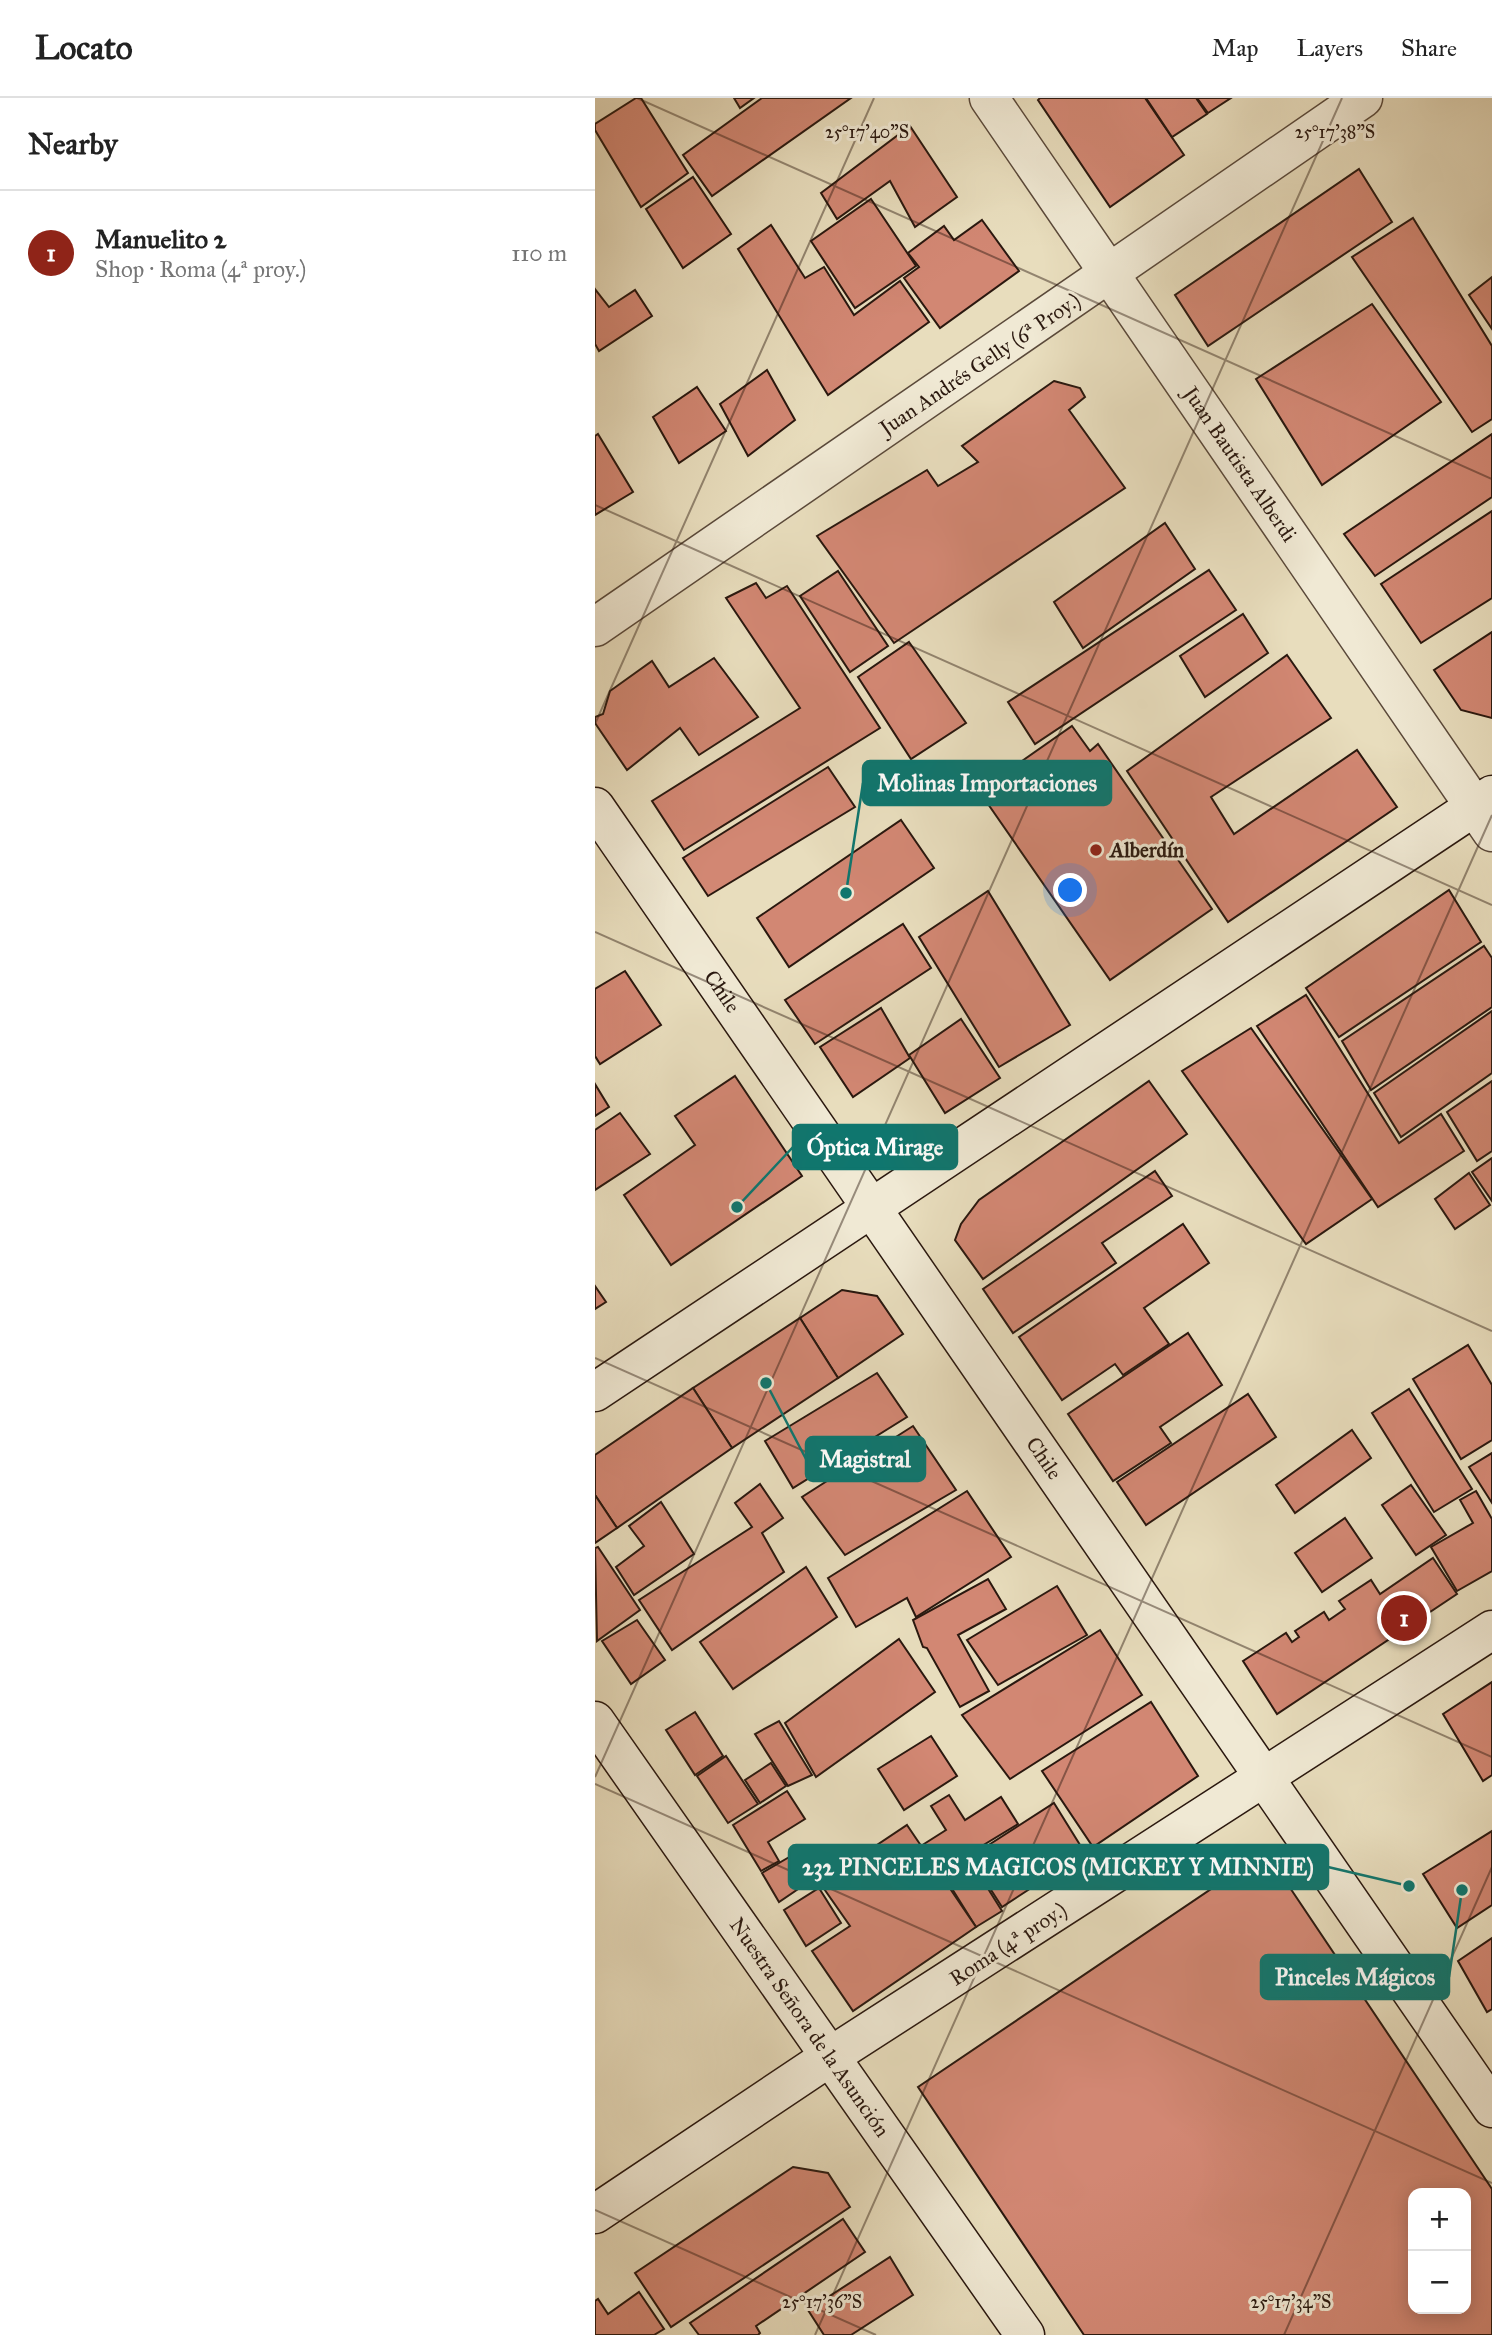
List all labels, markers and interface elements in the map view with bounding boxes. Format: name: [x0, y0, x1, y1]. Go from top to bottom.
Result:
text: Locato: [35, 28, 133, 68]
text: Map: [1212, 33, 1259, 63]
text: Layers: [1297, 33, 1363, 63]
text: Share: [1401, 33, 1457, 63]
text: 25°17'40"S: [825, 121, 909, 143]
text: 25°17'38"S: [1295, 121, 1375, 143]
text: Nearby: [28, 126, 118, 162]
text: Manuelito 2: [95, 223, 226, 255]
text: 1: [46, 239, 56, 267]
text: 110 m: [511, 239, 567, 267]
text: Shop · Roma (4ª proy.): [95, 255, 306, 283]
street label: Juan Andrés Gelly (6ª Proy.): [873, 287, 1085, 442]
street label: Juan Bautista Alberdi: [1177, 380, 1302, 547]
callout: Molinas Importaciones: [863, 761, 1111, 805]
text: Molinas Importaciones: [877, 769, 1098, 798]
place label: Alberdín: [1108, 837, 1185, 863]
marker: Alberdín: [1088, 842, 1104, 858]
your location: [1053, 873, 1087, 907]
street label: Chile: [698, 965, 746, 1018]
callout: Óptica Mirage: [793, 1125, 957, 1169]
text: Óptica Mirage: [807, 1131, 944, 1162]
street label: Chile: [1020, 1432, 1068, 1485]
callout: Magistral: [806, 1437, 925, 1481]
text: Magistral: [819, 1445, 912, 1474]
pin: 1: [1381, 1592, 1427, 1644]
callout: 232 PINCELES MAGICOS (MICKEY Y MINNIE): [789, 1845, 1328, 1889]
text: 232 PINCELES MAGICOS (MICKEY Y MINNIE): [802, 1853, 1314, 1882]
street label: Roma (4ª proy.): [945, 1897, 1071, 1991]
street label: Nuestra Señora de la Asunción: [724, 1913, 895, 2142]
callout: Pinceles Mágicos: [1261, 1955, 1449, 1999]
text: Pinceles Mágicos: [1275, 1963, 1436, 1992]
map controls: [1408, 2188, 1471, 2314]
button: +: [1408, 2188, 1471, 2251]
button: −: [1408, 2251, 1471, 2314]
text: 25°17'36"S: [782, 2291, 862, 2313]
text: 25°17'34"S: [1251, 2291, 1331, 2313]

